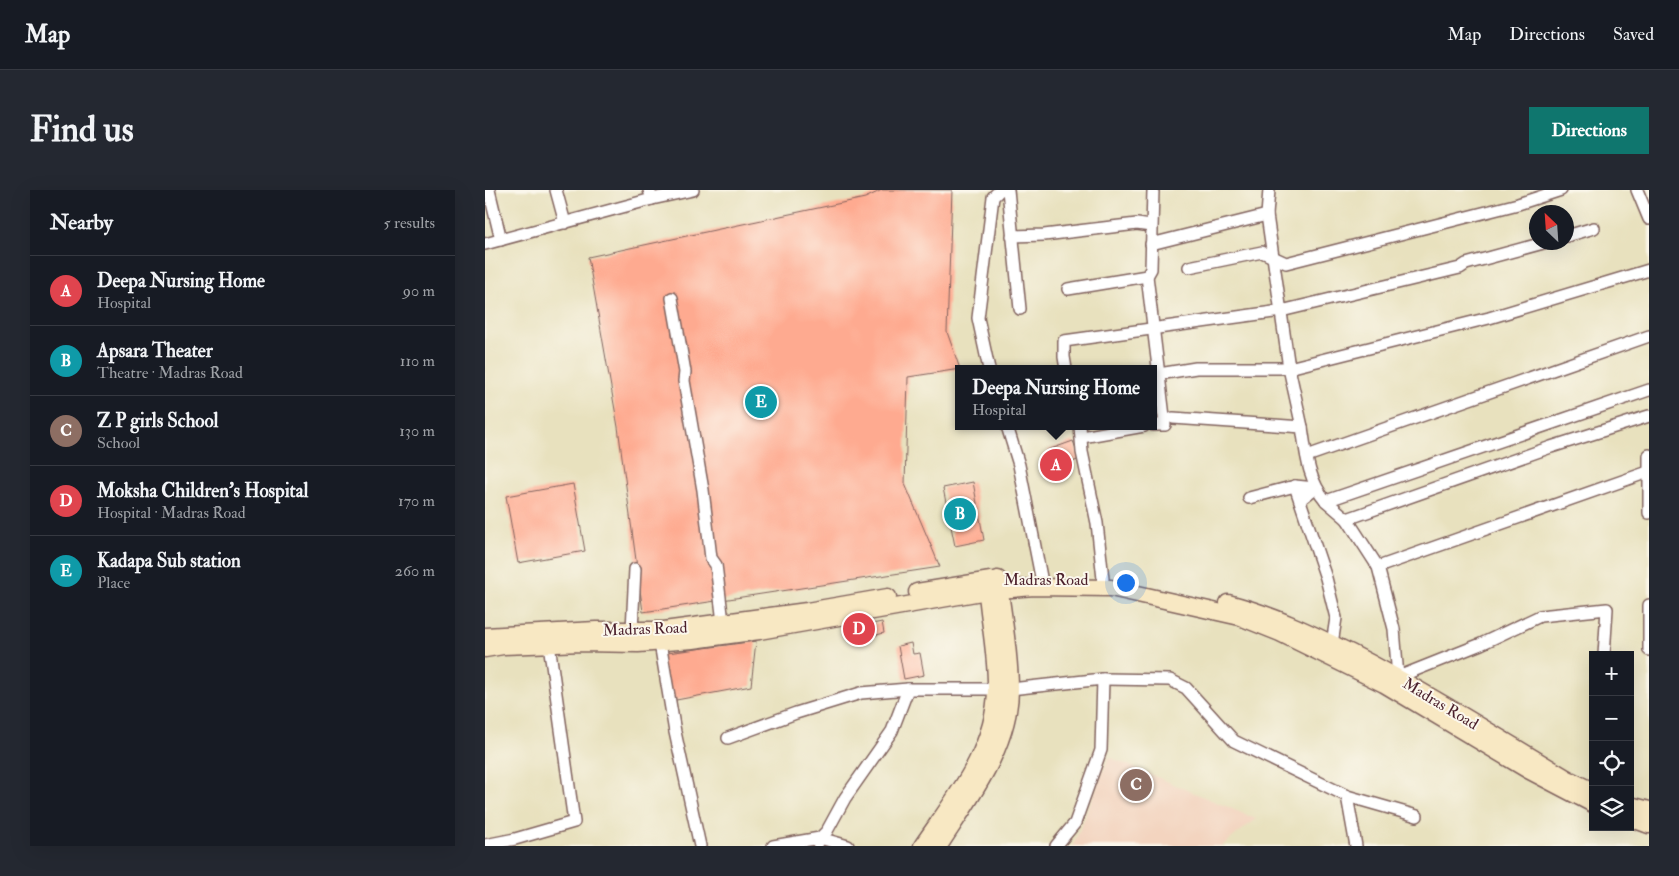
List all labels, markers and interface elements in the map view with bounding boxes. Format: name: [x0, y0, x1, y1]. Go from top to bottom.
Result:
text: Map: [25, 19, 70, 50]
text: Map: [1448, 23, 1481, 46]
text: Directions: [1509, 23, 1585, 46]
text: Saved: [1613, 23, 1654, 46]
button: Directions: [1529, 107, 1649, 154]
text: Find us: [30, 108, 134, 152]
north arrow: [1529, 205, 1574, 250]
text: Nearby: [50, 209, 113, 236]
text: 5 results: [384, 213, 435, 233]
text: Deepa Nursing Home: [97, 269, 265, 293]
text: A: [61, 281, 71, 301]
text: 90 m: [403, 281, 435, 301]
text: Hospital: [97, 293, 151, 313]
text: Apsara Theater: [97, 339, 213, 363]
text: B: [61, 351, 71, 371]
text: 110 m: [400, 351, 435, 371]
text: Theatre · Madras Road: [97, 363, 243, 383]
popup: [955, 365, 1157, 430]
text: Deepa Nursing Home: [972, 376, 1140, 400]
pin: E: [745, 383, 777, 421]
text: Hospital: [972, 400, 1026, 420]
text: Z P girls School: [97, 409, 218, 433]
text: C: [60, 421, 72, 441]
text: 130 m: [399, 421, 435, 441]
text: School: [97, 433, 140, 453]
pin: A: [1040, 446, 1072, 484]
text: Moksha Children's Hospital: [97, 479, 308, 503]
text: D: [59, 491, 73, 511]
text: 170 m: [398, 491, 435, 511]
pin: B: [944, 495, 976, 533]
text: Hospital · Madras Road: [97, 503, 246, 523]
text: Kadapa Sub station: [97, 549, 241, 573]
text: E: [60, 561, 72, 581]
text: 260 m: [395, 561, 435, 581]
street label: Madras Road: [1004, 570, 1088, 590]
your location: [1113, 570, 1139, 596]
text: Place: [97, 573, 130, 593]
pin: D: [843, 610, 875, 648]
street label: Madras Road: [602, 618, 688, 640]
map controls: [1589, 651, 1634, 831]
button: +: [1589, 651, 1634, 696]
street label: Madras Road: [1399, 673, 1482, 734]
button: −: [1589, 696, 1634, 741]
button: locate: [1589, 741, 1634, 786]
pin: C: [1120, 766, 1152, 804]
button: layers: [1589, 786, 1634, 831]

